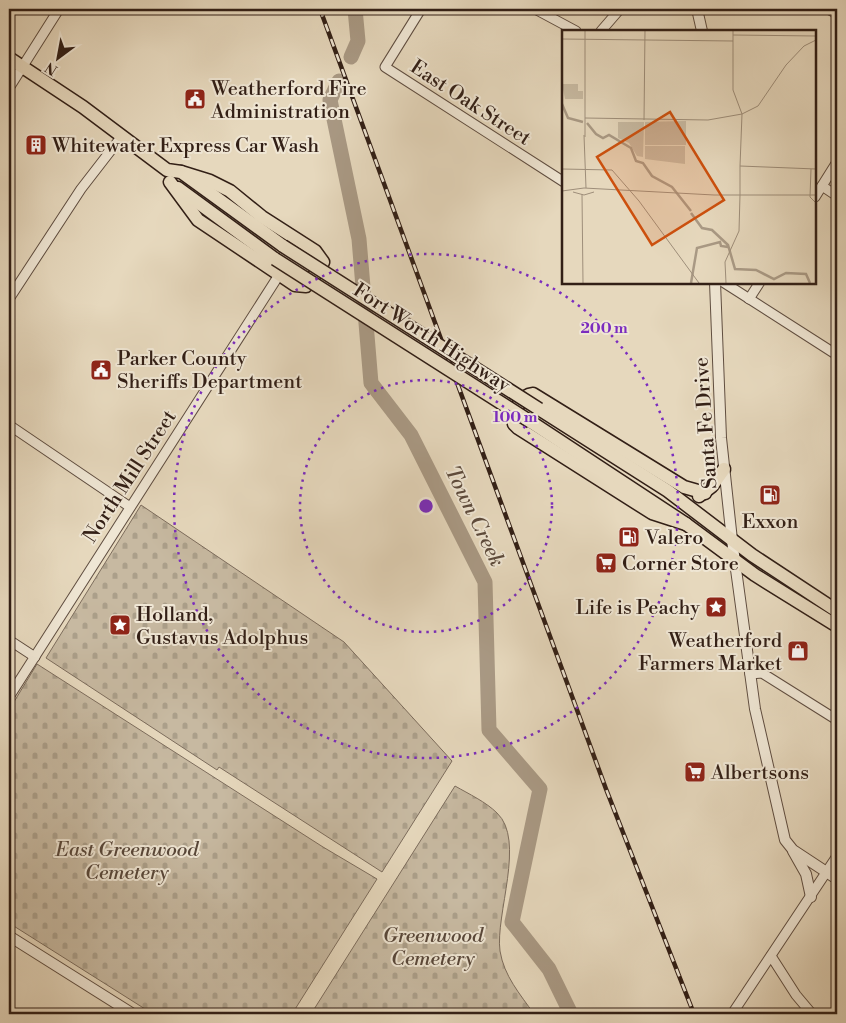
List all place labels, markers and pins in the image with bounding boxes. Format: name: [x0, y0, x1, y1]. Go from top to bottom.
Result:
place label: Weatherford Fire Administration: [210, 77, 367, 125]
public building icon: Weatherford Fire Administration: [183, 87, 207, 111]
building icon: Whitewater Express Car Wash: [24, 133, 48, 157]
place label: Whitewater Express Car Wash: [51, 134, 319, 159]
place label: Parker County Sheriffs Department: [117, 347, 302, 395]
public building icon: Parker County Sheriffs Department: [89, 358, 113, 382]
fuel station icon: Exxon: [758, 483, 782, 507]
centre of rings: [417, 497, 435, 515]
place label: Exxon: [742, 510, 798, 535]
fuel station icon: Valero: [617, 525, 641, 549]
place label: Valero: [644, 526, 703, 551]
supermarket icon: Corner Store: [594, 551, 618, 575]
place label: Corner Store: [622, 552, 739, 577]
place icon: Life is Peachy: [704, 595, 728, 619]
place label: Life is Peachy: [576, 596, 700, 621]
place label: Holland, Gustavus Adolphus: [136, 603, 308, 651]
place icon: Holland, Gustavus Adolphus: [108, 613, 132, 637]
place label: Weatherford Farmers Market: [638, 629, 783, 677]
shop icon: Weatherford Farmers Market: [786, 639, 810, 663]
supermarket icon: Albertsons: [683, 760, 707, 784]
place label: Albertsons: [710, 761, 809, 786]

